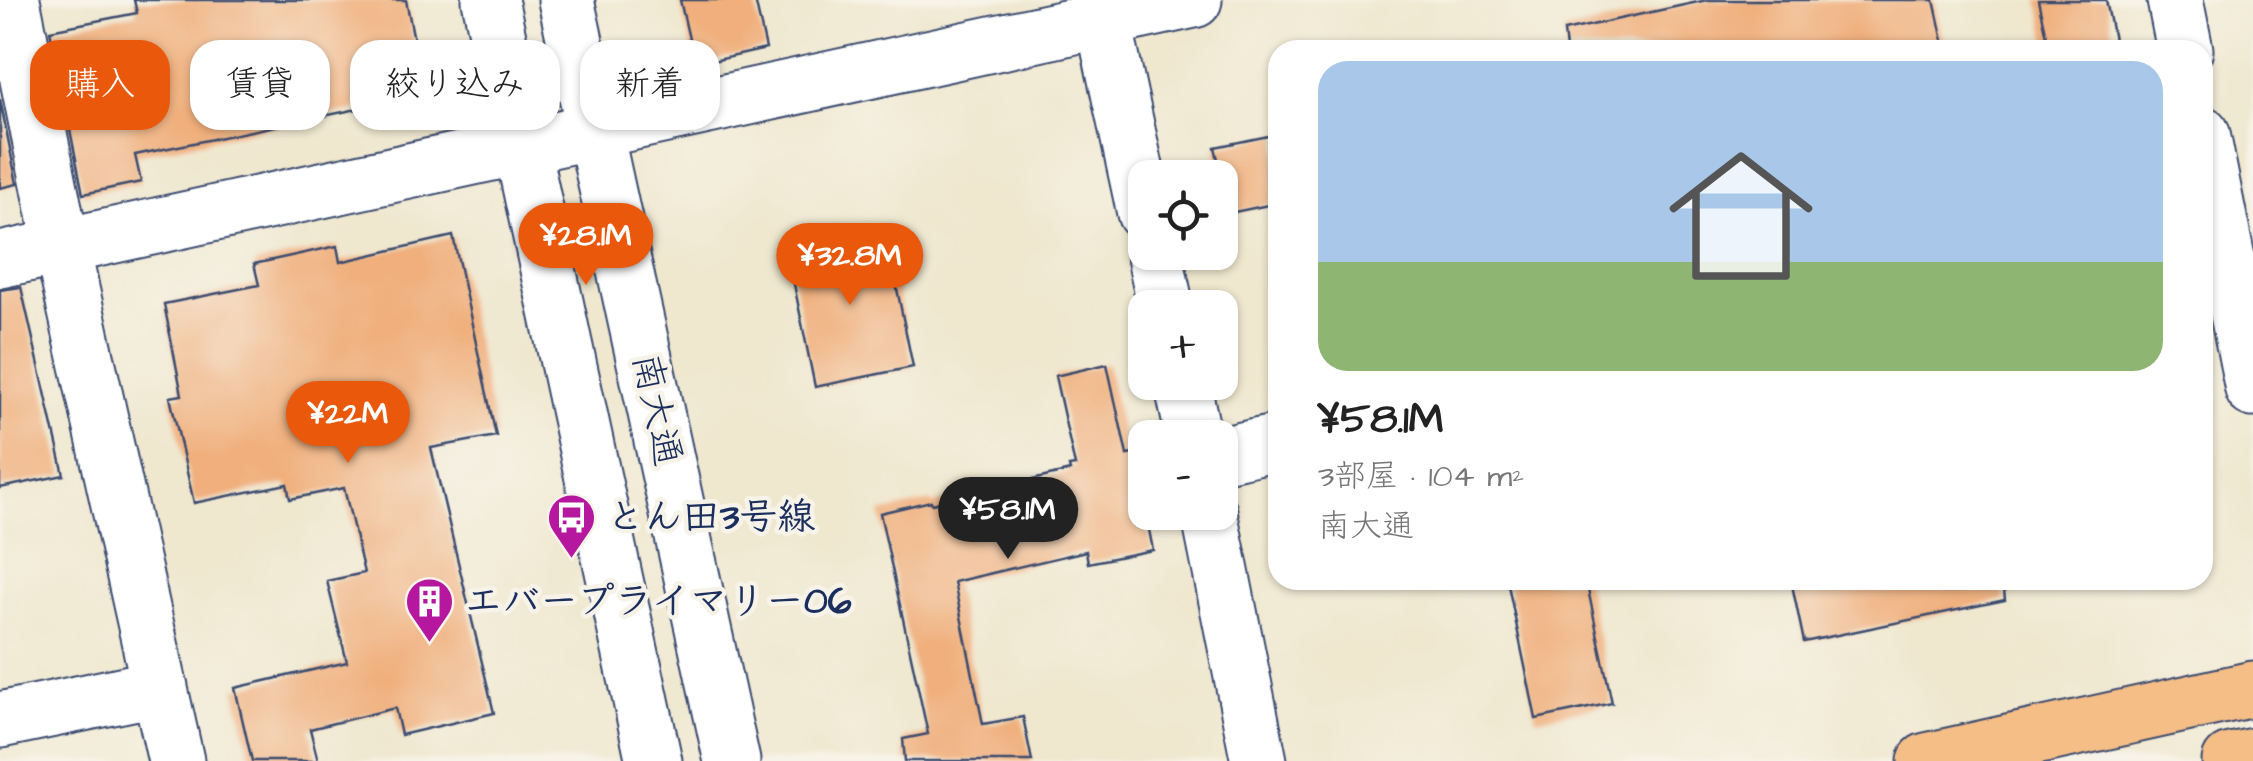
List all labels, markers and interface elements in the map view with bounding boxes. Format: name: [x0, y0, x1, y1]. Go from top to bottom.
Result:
chip: 購入: [30, 40, 170, 130]
chip: 賃貸: [190, 40, 330, 130]
chip: 絞り込み: [350, 40, 560, 130]
chip: 新着: [580, 40, 720, 130]
icon: home: [1651, 126, 1831, 306]
map controls: [1128, 160, 1238, 530]
button: locate: [1128, 160, 1238, 270]
pin: ¥28.1M: [505, 203, 667, 288]
text: ¥28.1M: [540, 213, 632, 258]
pin: ¥32.8M: [769, 223, 931, 308]
text: ¥32.8M: [798, 233, 902, 278]
button: +: [1128, 290, 1238, 400]
street label: 南大通: [619, 349, 693, 471]
pin: ¥22M: [289, 381, 407, 466]
text: ¥22M: [308, 391, 388, 436]
text: ¥58.1M: [1318, 391, 1443, 449]
button: −: [1128, 420, 1238, 530]
text: 3部屋 · 104 m²: [1318, 454, 1524, 499]
pin: ¥58.1M: [927, 477, 1089, 562]
text: ¥58.1M: [960, 487, 1056, 532]
bus stop icon: とん田3号線: [545, 492, 597, 560]
place label: とん田3号線: [606, 492, 815, 544]
text: 南大通: [1318, 504, 1414, 549]
building icon: エバープライマリー06: [403, 576, 455, 644]
place label: エバープライマリー06: [464, 576, 852, 628]

